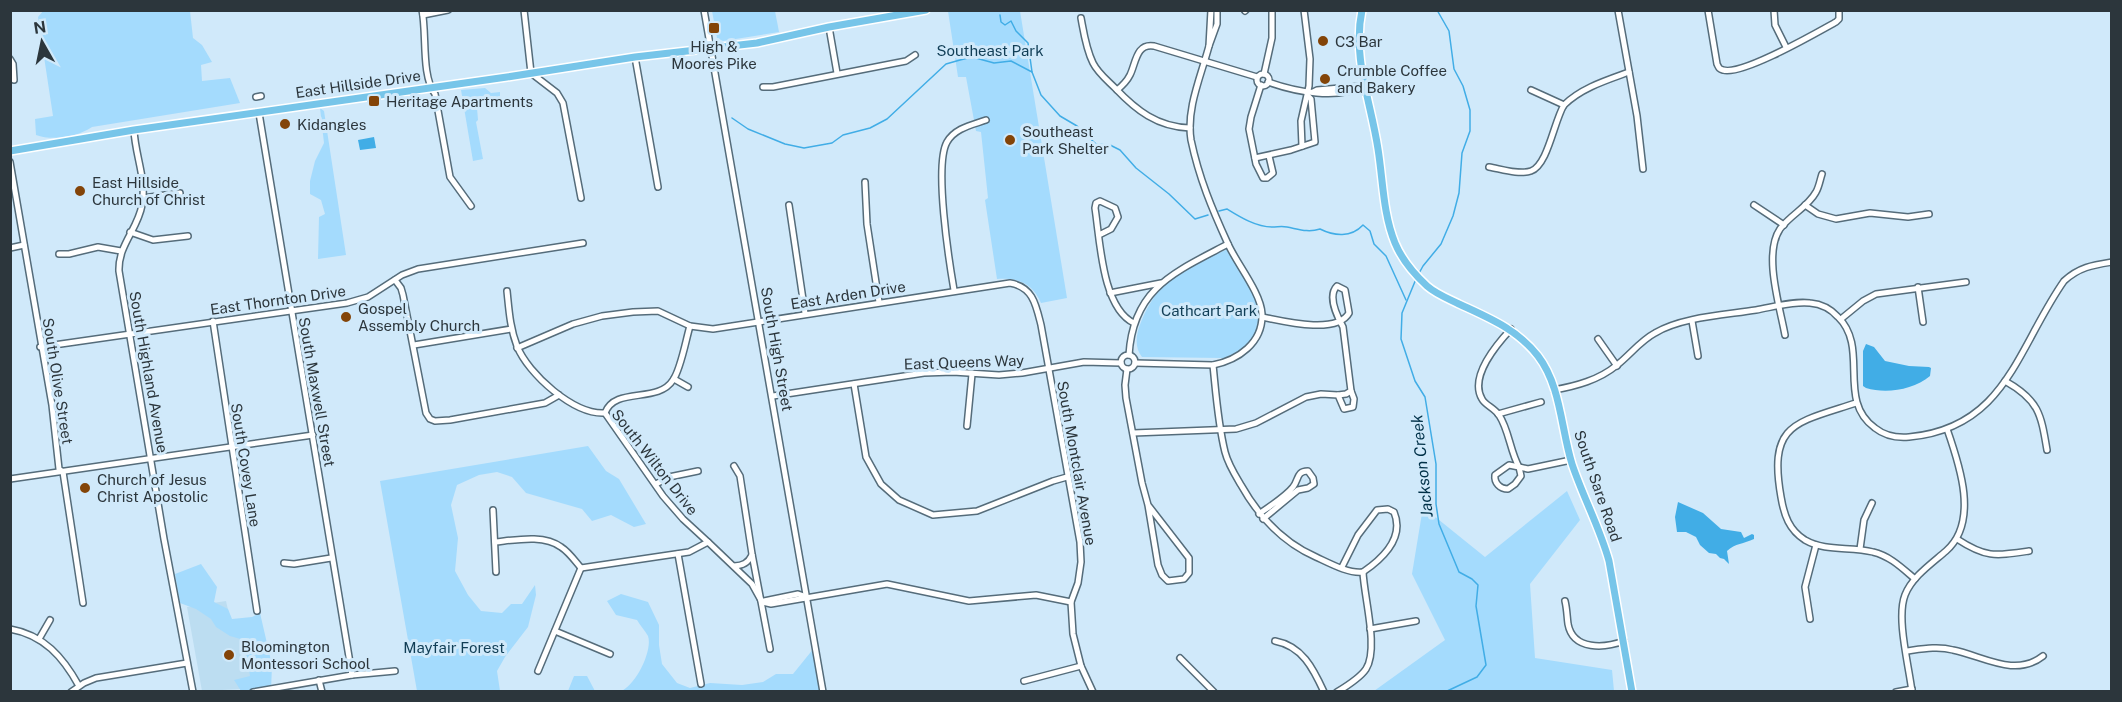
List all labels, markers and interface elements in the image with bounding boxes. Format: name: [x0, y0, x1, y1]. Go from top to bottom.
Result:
north arrow: [12, 12, 72, 72]
text: N: [32, 17, 47, 38]
marker: High & Moores Pike: [707, 21, 721, 35]
place label: C3 Bar: [1335, 33, 1383, 50]
marker: C3 Bar: [1316, 34, 1330, 48]
place label: High & Moores Pike: [671, 38, 757, 72]
park label: Southeast Park: [936, 42, 1044, 59]
place label: Crumble Coffee and Bakery: [1337, 62, 1447, 96]
street label: East Hillside Drive: [294, 67, 422, 101]
marker: Crumble Coffee and Bakery: [1318, 72, 1332, 86]
place label: Heritage Apartments: [386, 93, 533, 110]
marker: Heritage Apartments: [367, 94, 381, 108]
place label: Kidangles: [297, 116, 366, 133]
marker: Kidangles: [278, 117, 292, 131]
place label: Southeast Park Shelter: [1022, 123, 1109, 157]
marker: Southeast Park Shelter: [1003, 133, 1017, 147]
place label: East Hillside Church of Christ: [92, 174, 205, 208]
marker: East Hillside Church of Christ: [73, 184, 87, 198]
street label: East Arden Drive: [789, 278, 907, 312]
street label: East Thornton Drive: [209, 282, 347, 318]
street label: South High Street: [758, 285, 796, 413]
street label: South Highland Avenue: [126, 290, 172, 454]
place label: Gospel Assembly Church: [358, 300, 480, 334]
park label: Cathcart Park: [1161, 302, 1257, 319]
marker: Gospel Assembly Church: [339, 310, 353, 324]
street label: South Maxwell Street: [295, 316, 339, 468]
street label: South Olive Street: [40, 317, 76, 446]
street label: East Queens Way: [904, 351, 1024, 373]
street label: South Montclair Avenue: [1054, 379, 1100, 547]
street label: South Covey Lane: [228, 402, 264, 528]
street label: South Wilton Drive: [608, 406, 702, 518]
water label: Jackson Creek: [1407, 413, 1437, 518]
street label: South Sare Road: [1571, 428, 1625, 544]
place label: Church of Jesus Christ Apostolic: [97, 471, 208, 505]
marker: Church of Jesus Christ Apostolic: [78, 481, 92, 495]
place label: Bloomington Montessori School: [241, 638, 370, 672]
park label: Mayfair Forest: [403, 639, 505, 656]
marker: Bloomington Montessori School: [222, 648, 236, 662]

